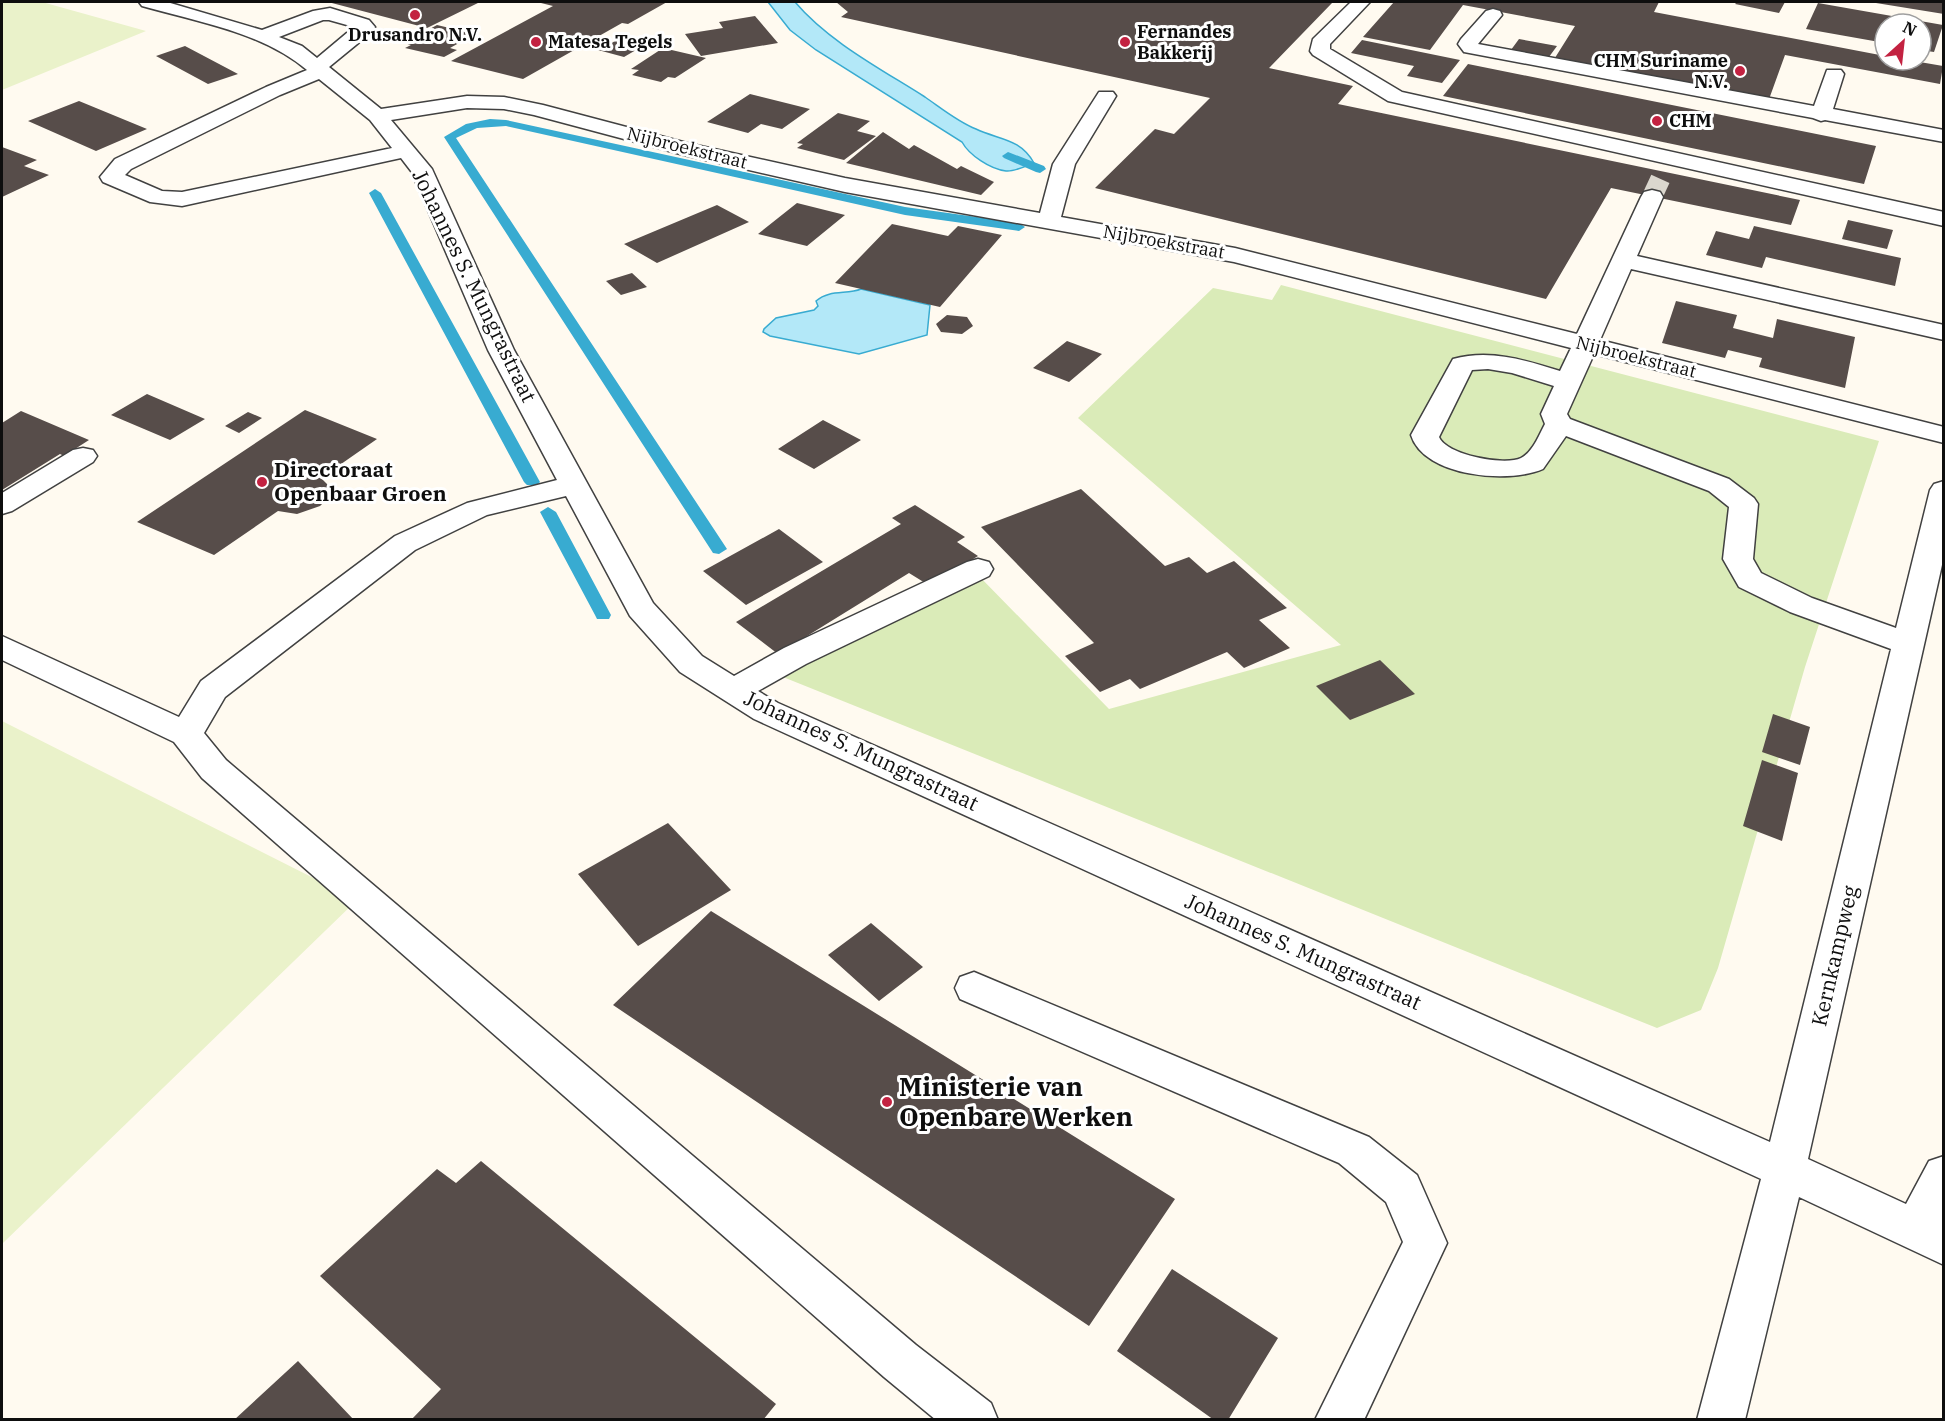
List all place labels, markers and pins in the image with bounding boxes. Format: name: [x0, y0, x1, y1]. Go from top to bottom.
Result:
marker: Drusandro N.V.: [408, 8, 422, 22]
place label: Fernandes Bakkerij: [1137, 20, 1231, 64]
place label: Drusandro N.V.: [348, 23, 482, 46]
place label: Matesa Tegels: [548, 30, 672, 53]
marker: Matesa Tegels: [529, 35, 543, 49]
marker: Fernandes Bakkerij: [1118, 35, 1132, 49]
place label: CHM Suriname N.V.: [1593, 49, 1728, 93]
marker: CHM Suriname N.V.: [1733, 64, 1747, 78]
place label: CHM: [1669, 109, 1712, 132]
marker: CHM: [1650, 114, 1664, 128]
place label: Directoraat Openbaar Groen: [274, 455, 447, 507]
marker: Directoraat Openbaar Groen: [255, 475, 269, 489]
place label: Ministerie van Openbare Werken: [899, 1069, 1133, 1133]
marker: Ministerie van Openbare Werken: [880, 1095, 894, 1109]

